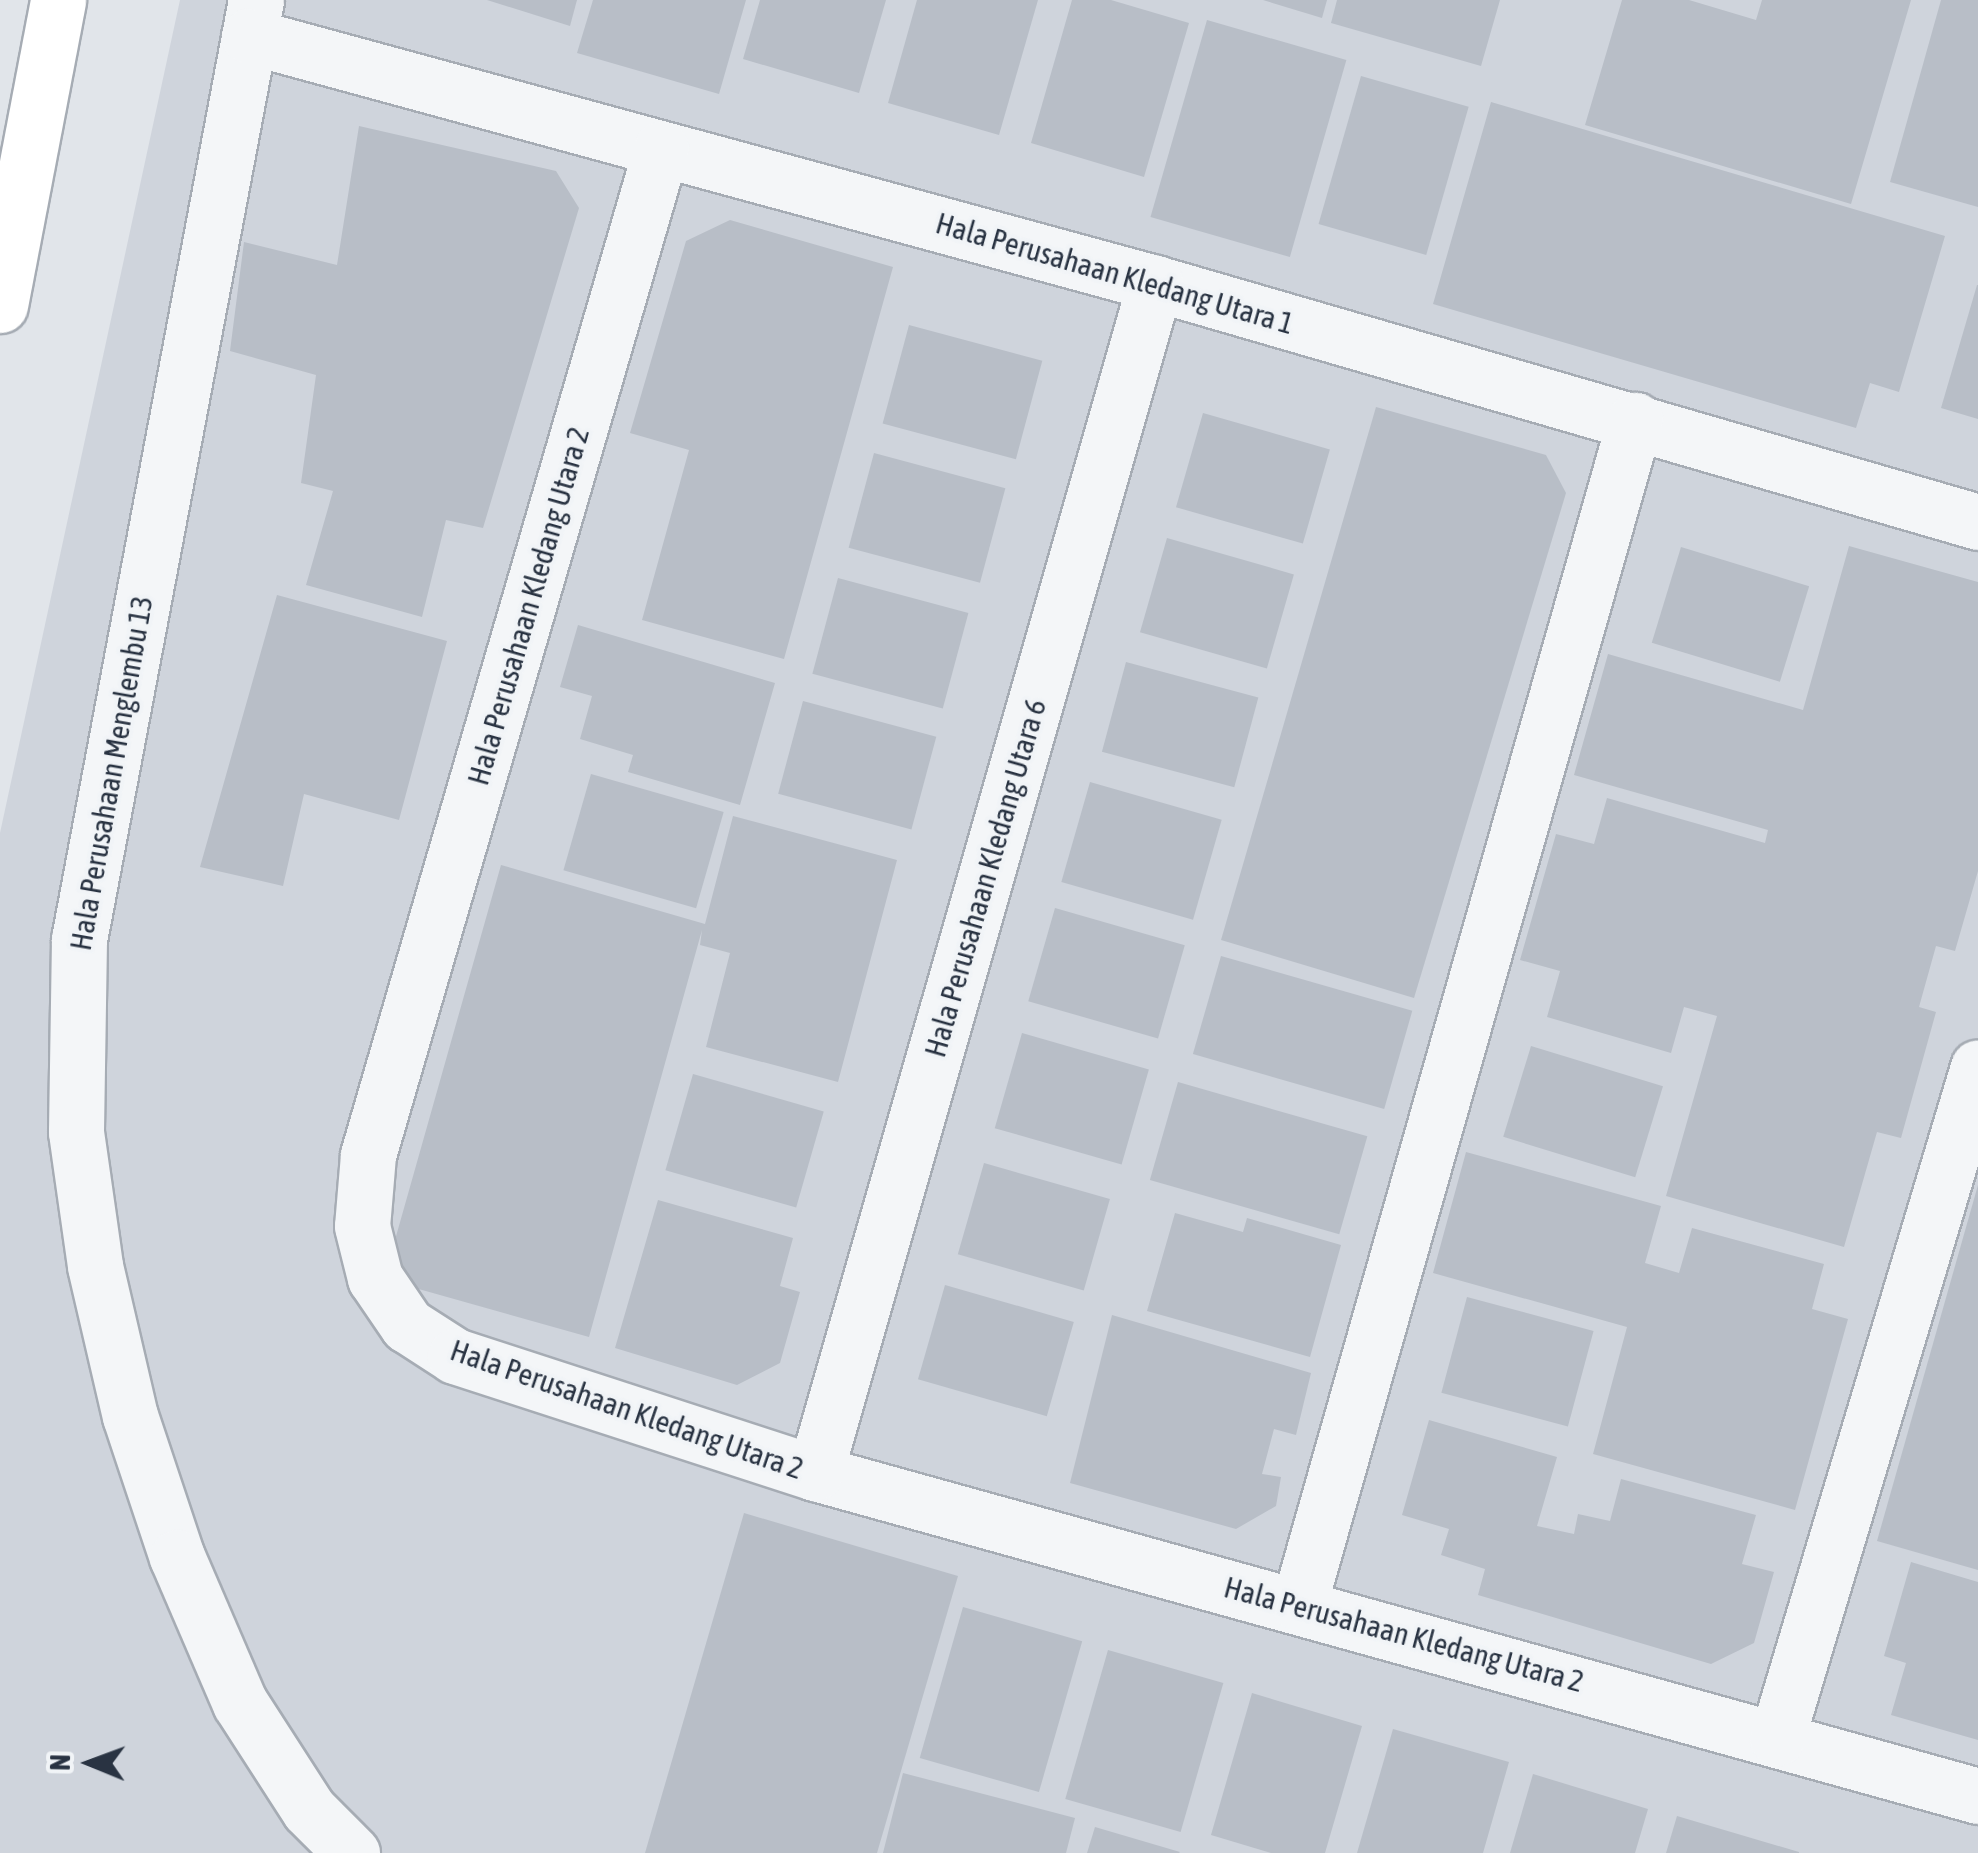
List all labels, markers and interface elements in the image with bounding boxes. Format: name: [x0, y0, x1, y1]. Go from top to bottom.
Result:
street label: Hala Perusahaan Kledang Utara 1: [932, 205, 1298, 341]
street label: Hala Perusahaan Kledang Utara 2: [460, 423, 596, 789]
street label: Hala Perusahaan Menglembu 13: [62, 593, 160, 953]
street label: Hala Perusahaan Kledang Utara 6: [917, 695, 1053, 1061]
street label: Hala Perusahaan Kledang Utara 2: [446, 1332, 808, 1486]
street label: Hala Perusahaan Kledang Utara 2: [1220, 1569, 1588, 1699]
north arrow: [40, 1713, 140, 1813]
text: N: [44, 1754, 76, 1771]

